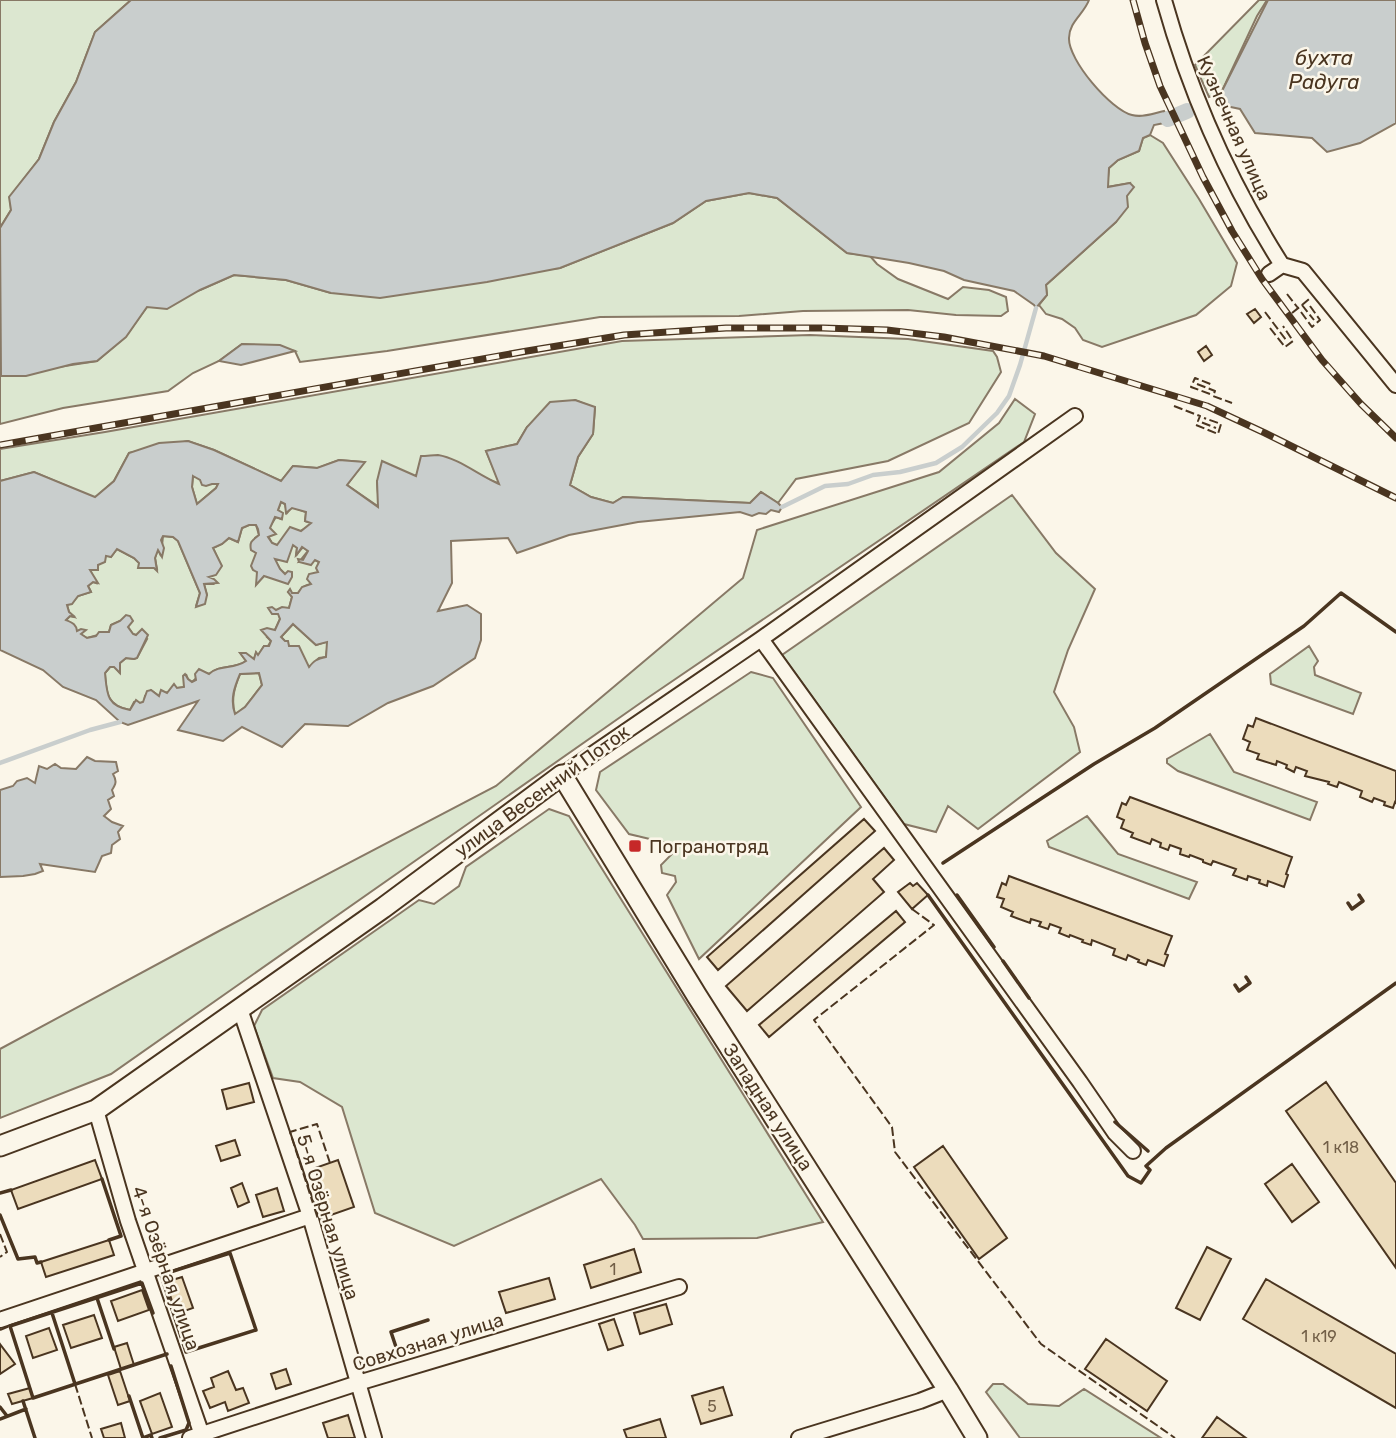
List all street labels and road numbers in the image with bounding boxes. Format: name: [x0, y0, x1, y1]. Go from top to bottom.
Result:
street label: Кузнечная улица: [1192, 52, 1276, 204]
street label: улица Весенний Поток: [450, 720, 634, 862]
street label: Западная улица: [718, 1039, 818, 1175]
street label: 5-я Озёрная улица: [292, 1132, 364, 1302]
street label: 4-я Озёрная улица: [127, 1183, 205, 1353]
street label: Совхозная улица: [350, 1308, 506, 1376]

